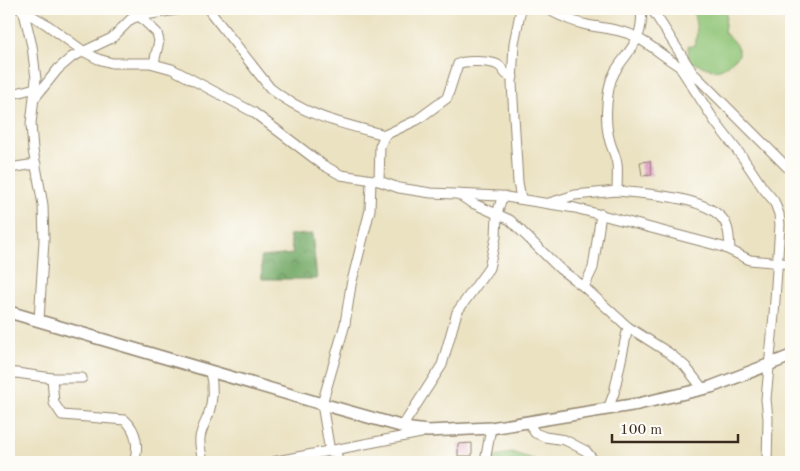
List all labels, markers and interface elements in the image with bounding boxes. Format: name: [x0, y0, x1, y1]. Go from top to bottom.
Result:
scale bar: [612, 411, 739, 443]
text: 100 m: [620, 423, 662, 438]

